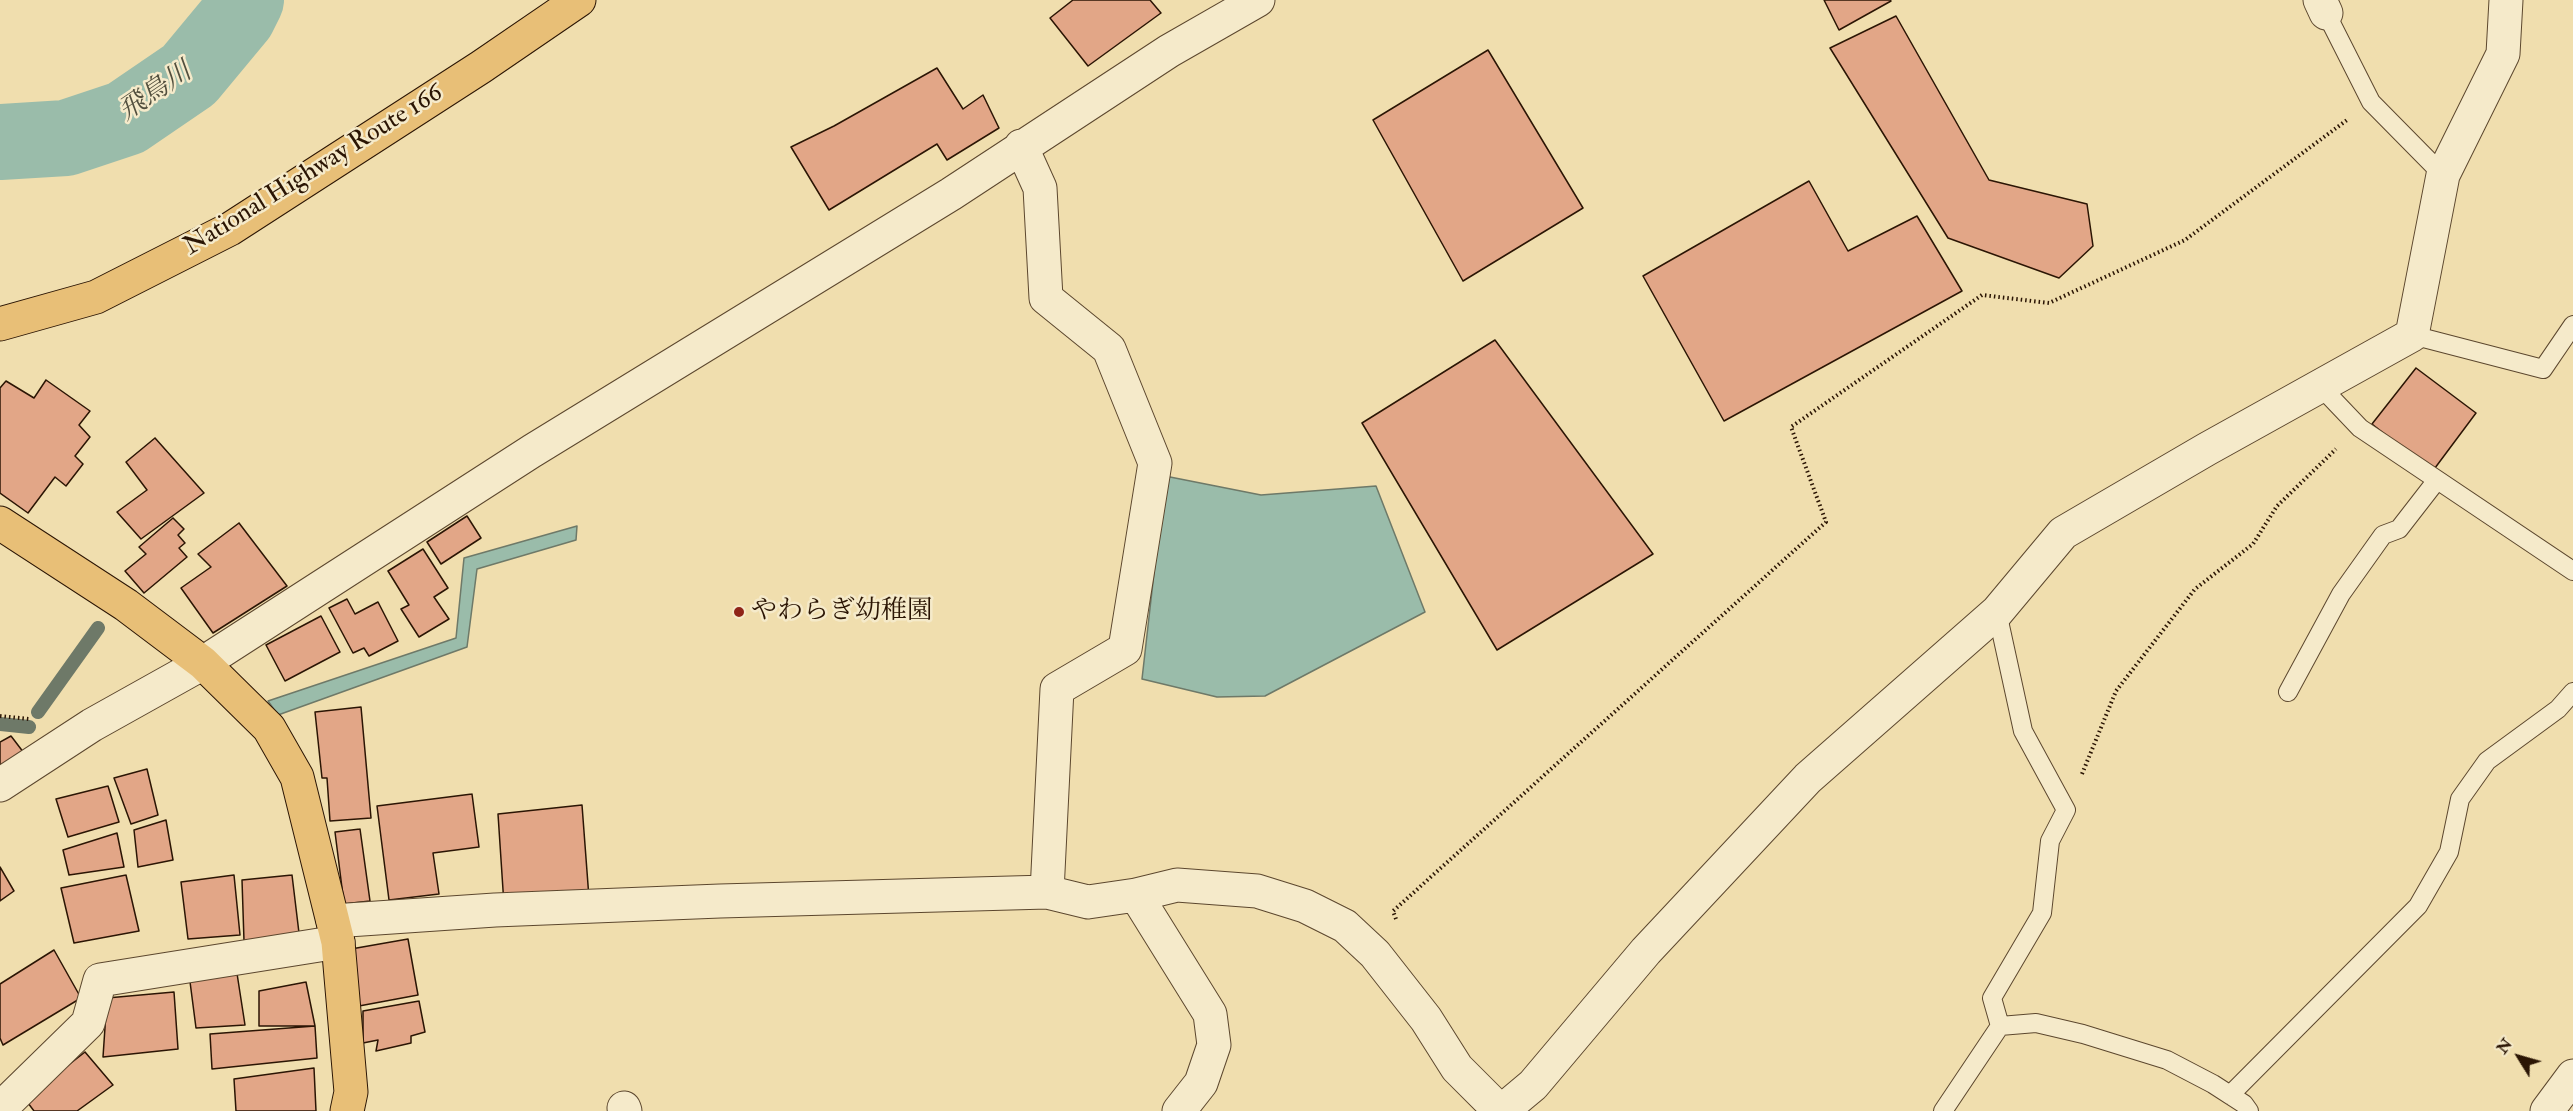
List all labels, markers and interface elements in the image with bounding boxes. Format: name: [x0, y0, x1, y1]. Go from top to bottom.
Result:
water label: 飛鳥川: [113, 57, 199, 129]
street label: National Highway Route 166: [179, 78, 449, 264]
place label: やわらぎ幼稚園: [751, 596, 933, 628]
marker: やわらぎ幼稚園: [732, 605, 746, 619]
north arrow: [2489, 1027, 2549, 1087]
text: N: [2492, 1034, 2517, 1058]

